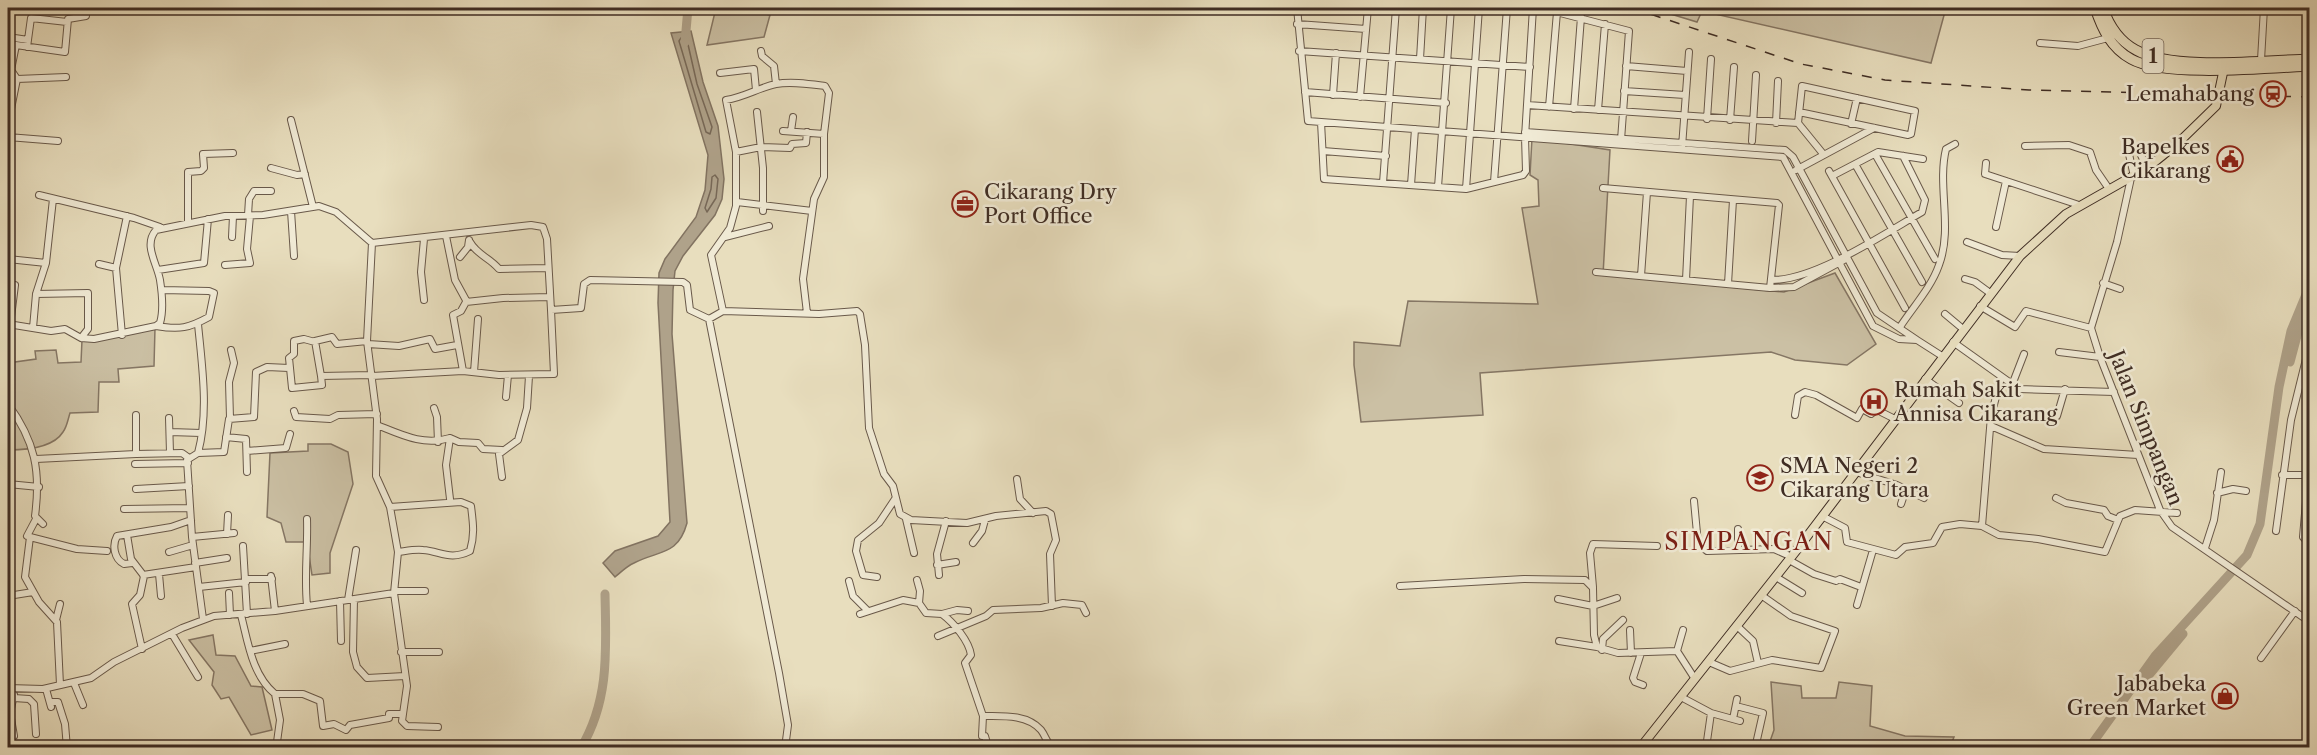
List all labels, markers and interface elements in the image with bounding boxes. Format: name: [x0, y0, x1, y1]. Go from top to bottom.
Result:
road number: 1: [2142, 39, 2164, 73]
station icon: Lemahabang: [2258, 79, 2288, 109]
place label: Lemahabang: [2126, 81, 2255, 106]
place label: Bapelkes Cikarang: [2121, 134, 2211, 183]
public building icon: Bapelkes Cikarang: [2215, 144, 2245, 174]
place label: Cikarang Dry Port Office: [984, 179, 1117, 228]
office icon: Cikarang Dry Port Office: [950, 189, 980, 219]
street label: Jalan Simpangan: [2103, 344, 2189, 509]
place label: Rumah Sakit Annisa Cikarang: [1893, 377, 2058, 426]
hospital icon: Rumah Sakit Annisa Cikarang: [1859, 387, 1889, 417]
place label: SMA Negeri 2 Cikarang Utara: [1780, 453, 1930, 502]
school or university icon: SMA Negeri 2 Cikarang Utara: [1745, 463, 1775, 493]
district label: SIMPANGAN: [1664, 527, 1834, 556]
place label: Jababeka Green Market: [2067, 671, 2207, 720]
shop icon: Jababeka Green Market: [2210, 681, 2240, 711]

